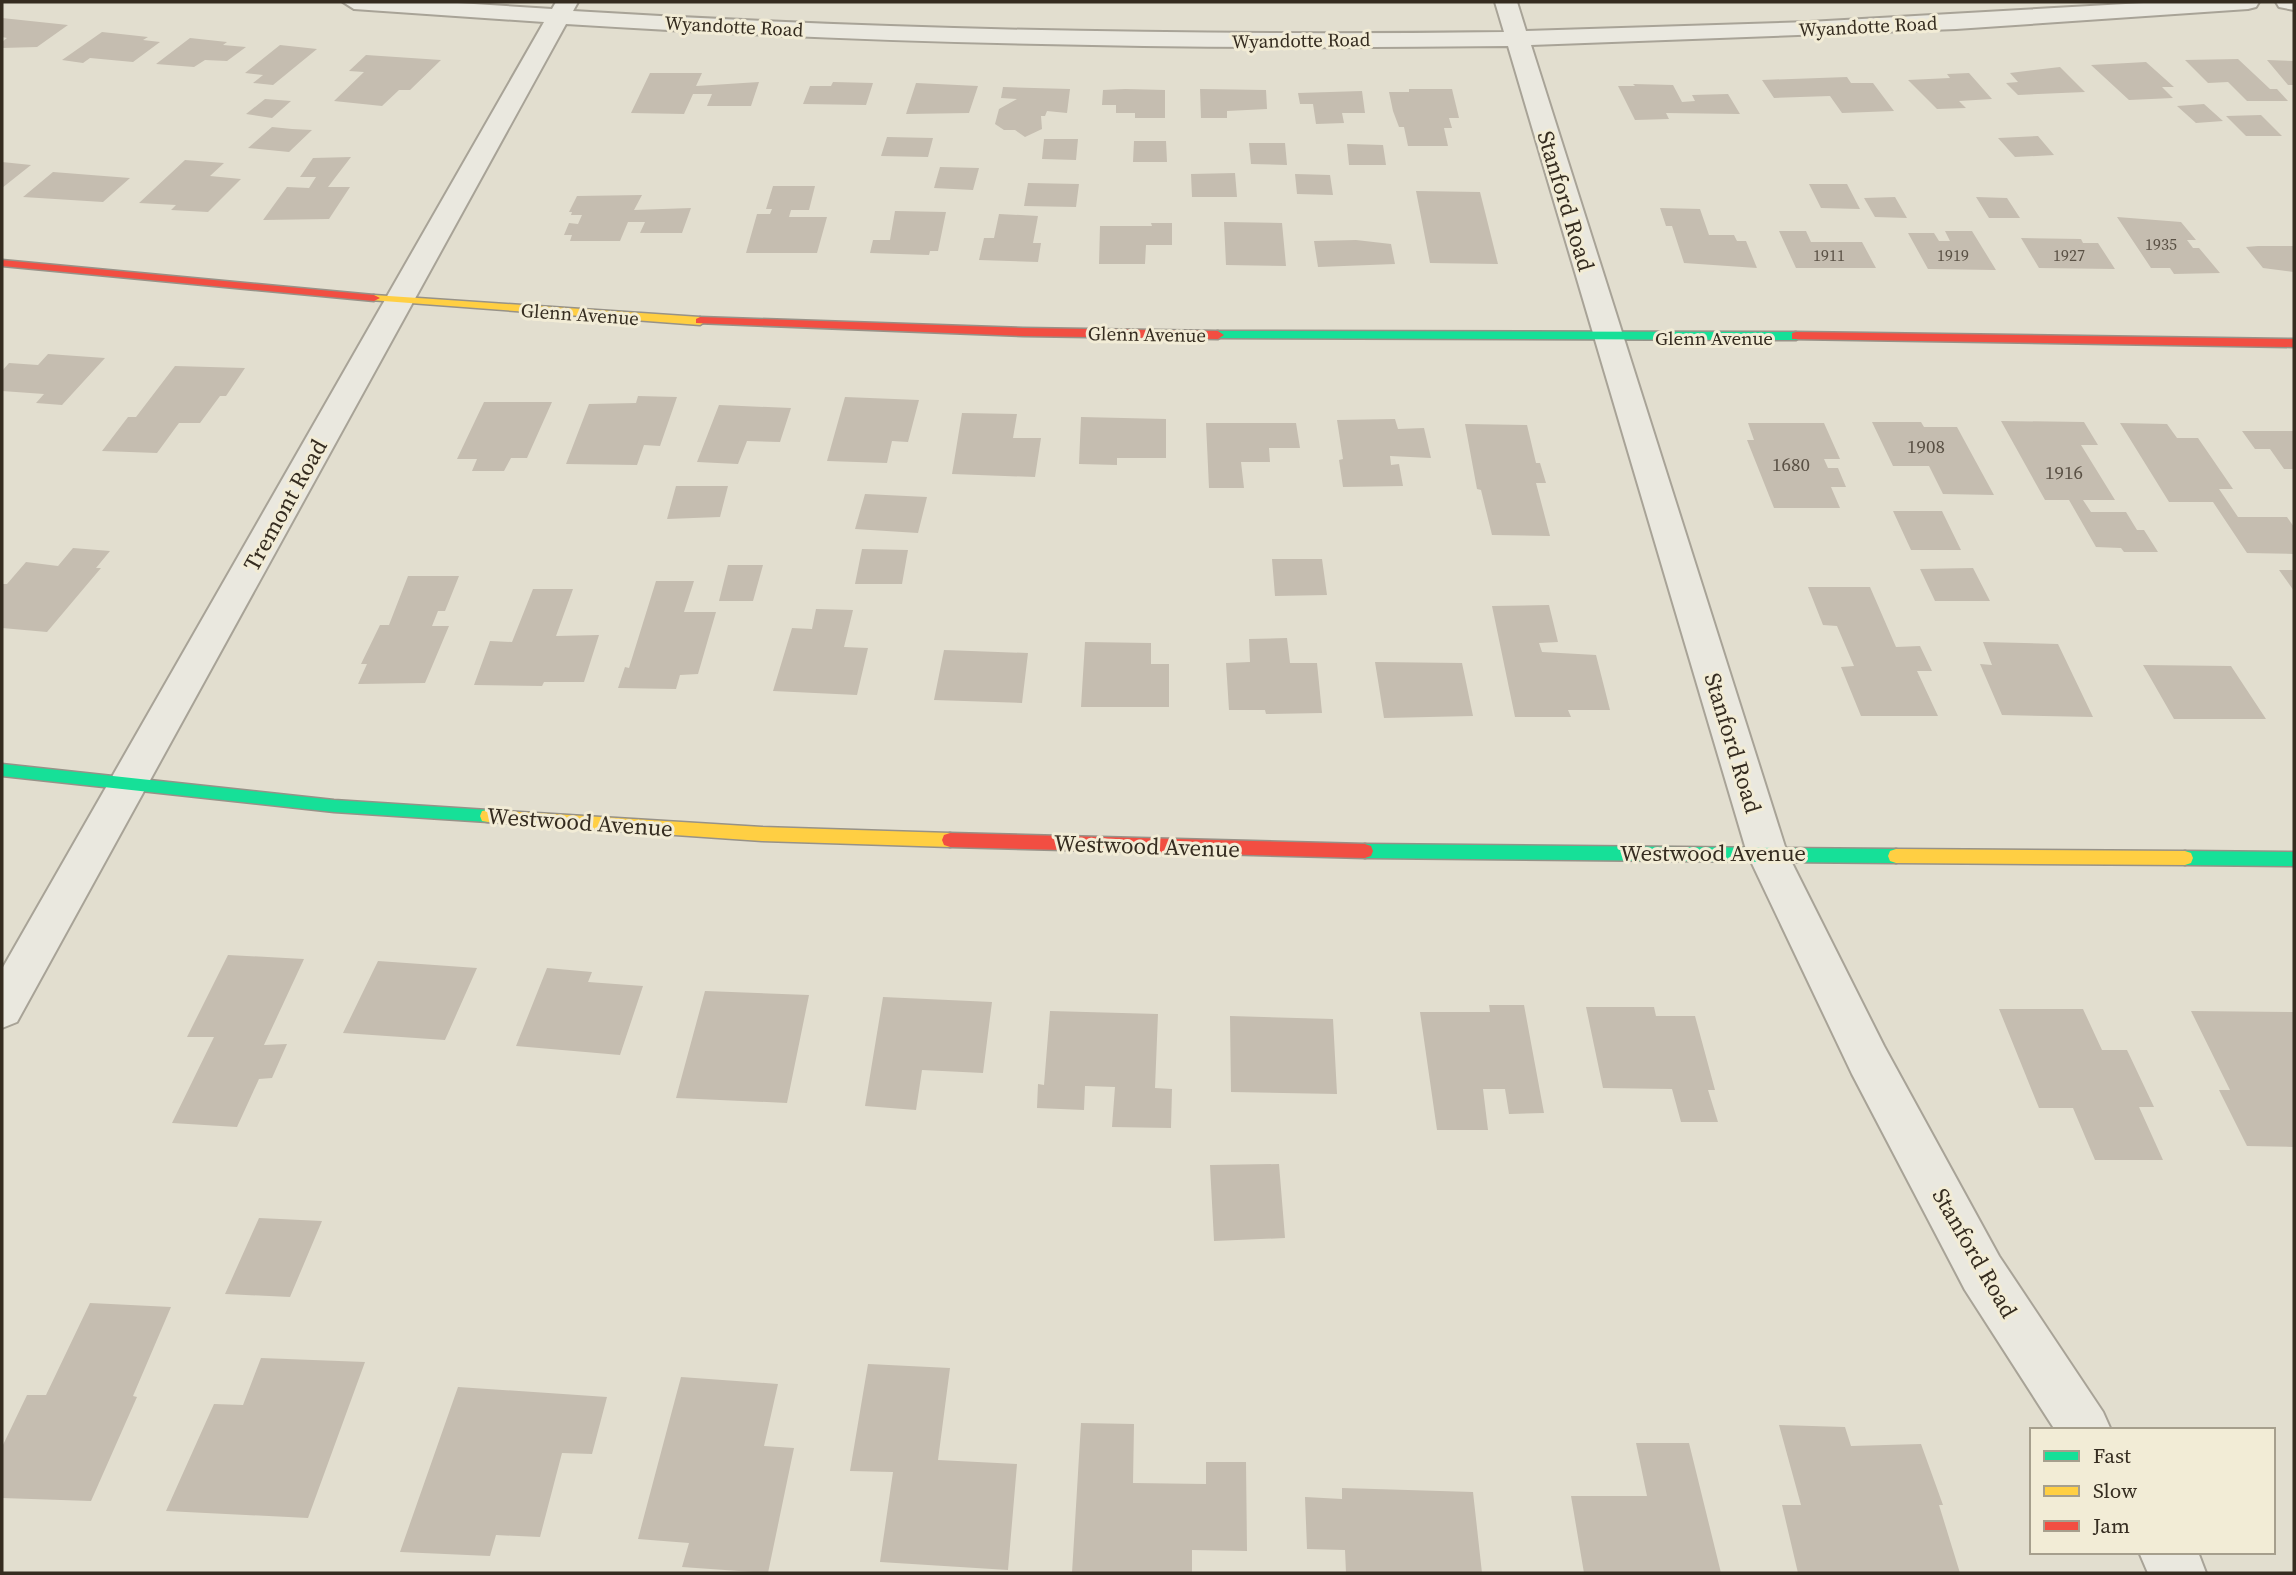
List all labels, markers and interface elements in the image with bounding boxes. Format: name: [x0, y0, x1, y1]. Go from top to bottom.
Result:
street label: Wyandotte Road: [664, 9, 804, 43]
street label: Wyandotte Road: [1798, 9, 1938, 43]
street label: Wyandotte Road: [1231, 26, 1371, 54]
street label: Stanford Road: [1530, 127, 1602, 275]
house number: 1935: [2145, 233, 2177, 255]
house number: 1911: [1813, 244, 1845, 266]
house number: 1919: [1937, 244, 1969, 266]
house number: 1927: [2053, 244, 2085, 266]
street label: Glenn Avenue: [520, 297, 640, 331]
street label: Glenn Avenue: [1088, 320, 1206, 348]
street label: Glenn Avenue: [1655, 325, 1773, 351]
street label: Tremont Road: [235, 433, 335, 577]
house number: 1908: [1907, 433, 1945, 459]
house number: 1680: [1772, 451, 1810, 477]
house number: 1916: [2045, 459, 2083, 485]
street label: Stanford Road: [1697, 669, 1769, 817]
street label: Westwood Avenue: [486, 800, 674, 844]
street label: Westwood Avenue: [1053, 827, 1241, 865]
street label: Westwood Avenue: [1620, 837, 1806, 869]
street label: Stanford Road: [1925, 1182, 2025, 1324]
legend: [2030, 1428, 2275, 1554]
text: Fast: [2093, 1441, 2131, 1470]
text: Slow: [2093, 1476, 2137, 1505]
text: Jam: [2092, 1511, 2130, 1540]

